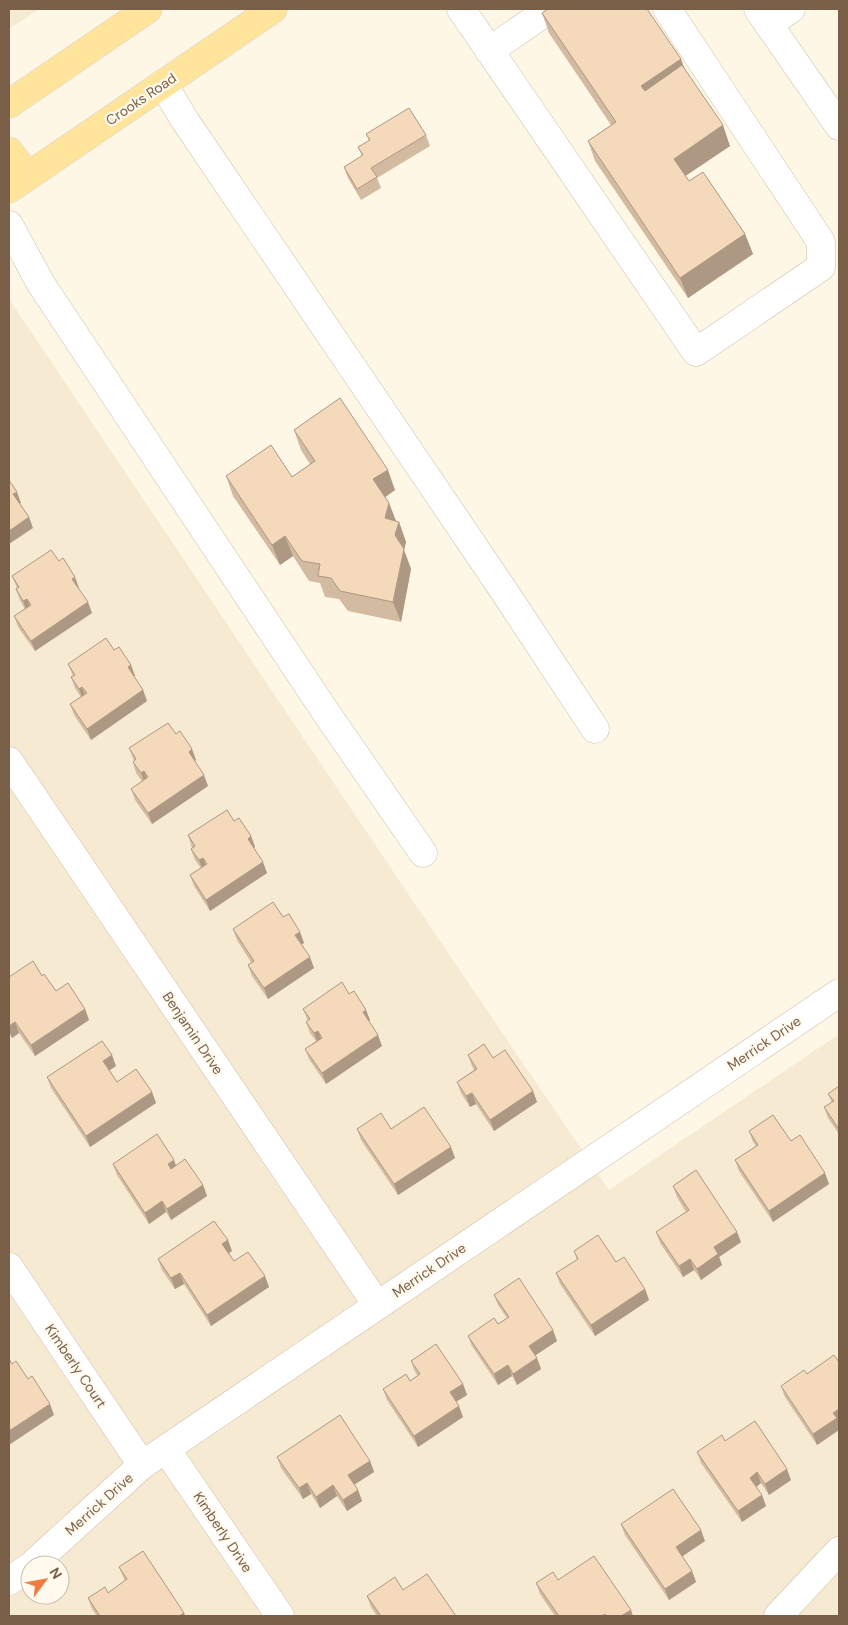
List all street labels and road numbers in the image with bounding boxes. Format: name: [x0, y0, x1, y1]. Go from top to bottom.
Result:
street label: Crooks Road: [102, 69, 180, 129]
street label: Benjamin Drive: [159, 988, 227, 1078]
street label: Merrick Drive: [724, 1012, 804, 1074]
street label: Merrick Drive: [389, 1239, 469, 1301]
street label: Kimberly Court: [41, 1321, 111, 1411]
street label: Merrick Drive: [61, 1469, 137, 1539]
street label: Kimberly Drive: [189, 1488, 257, 1576]

